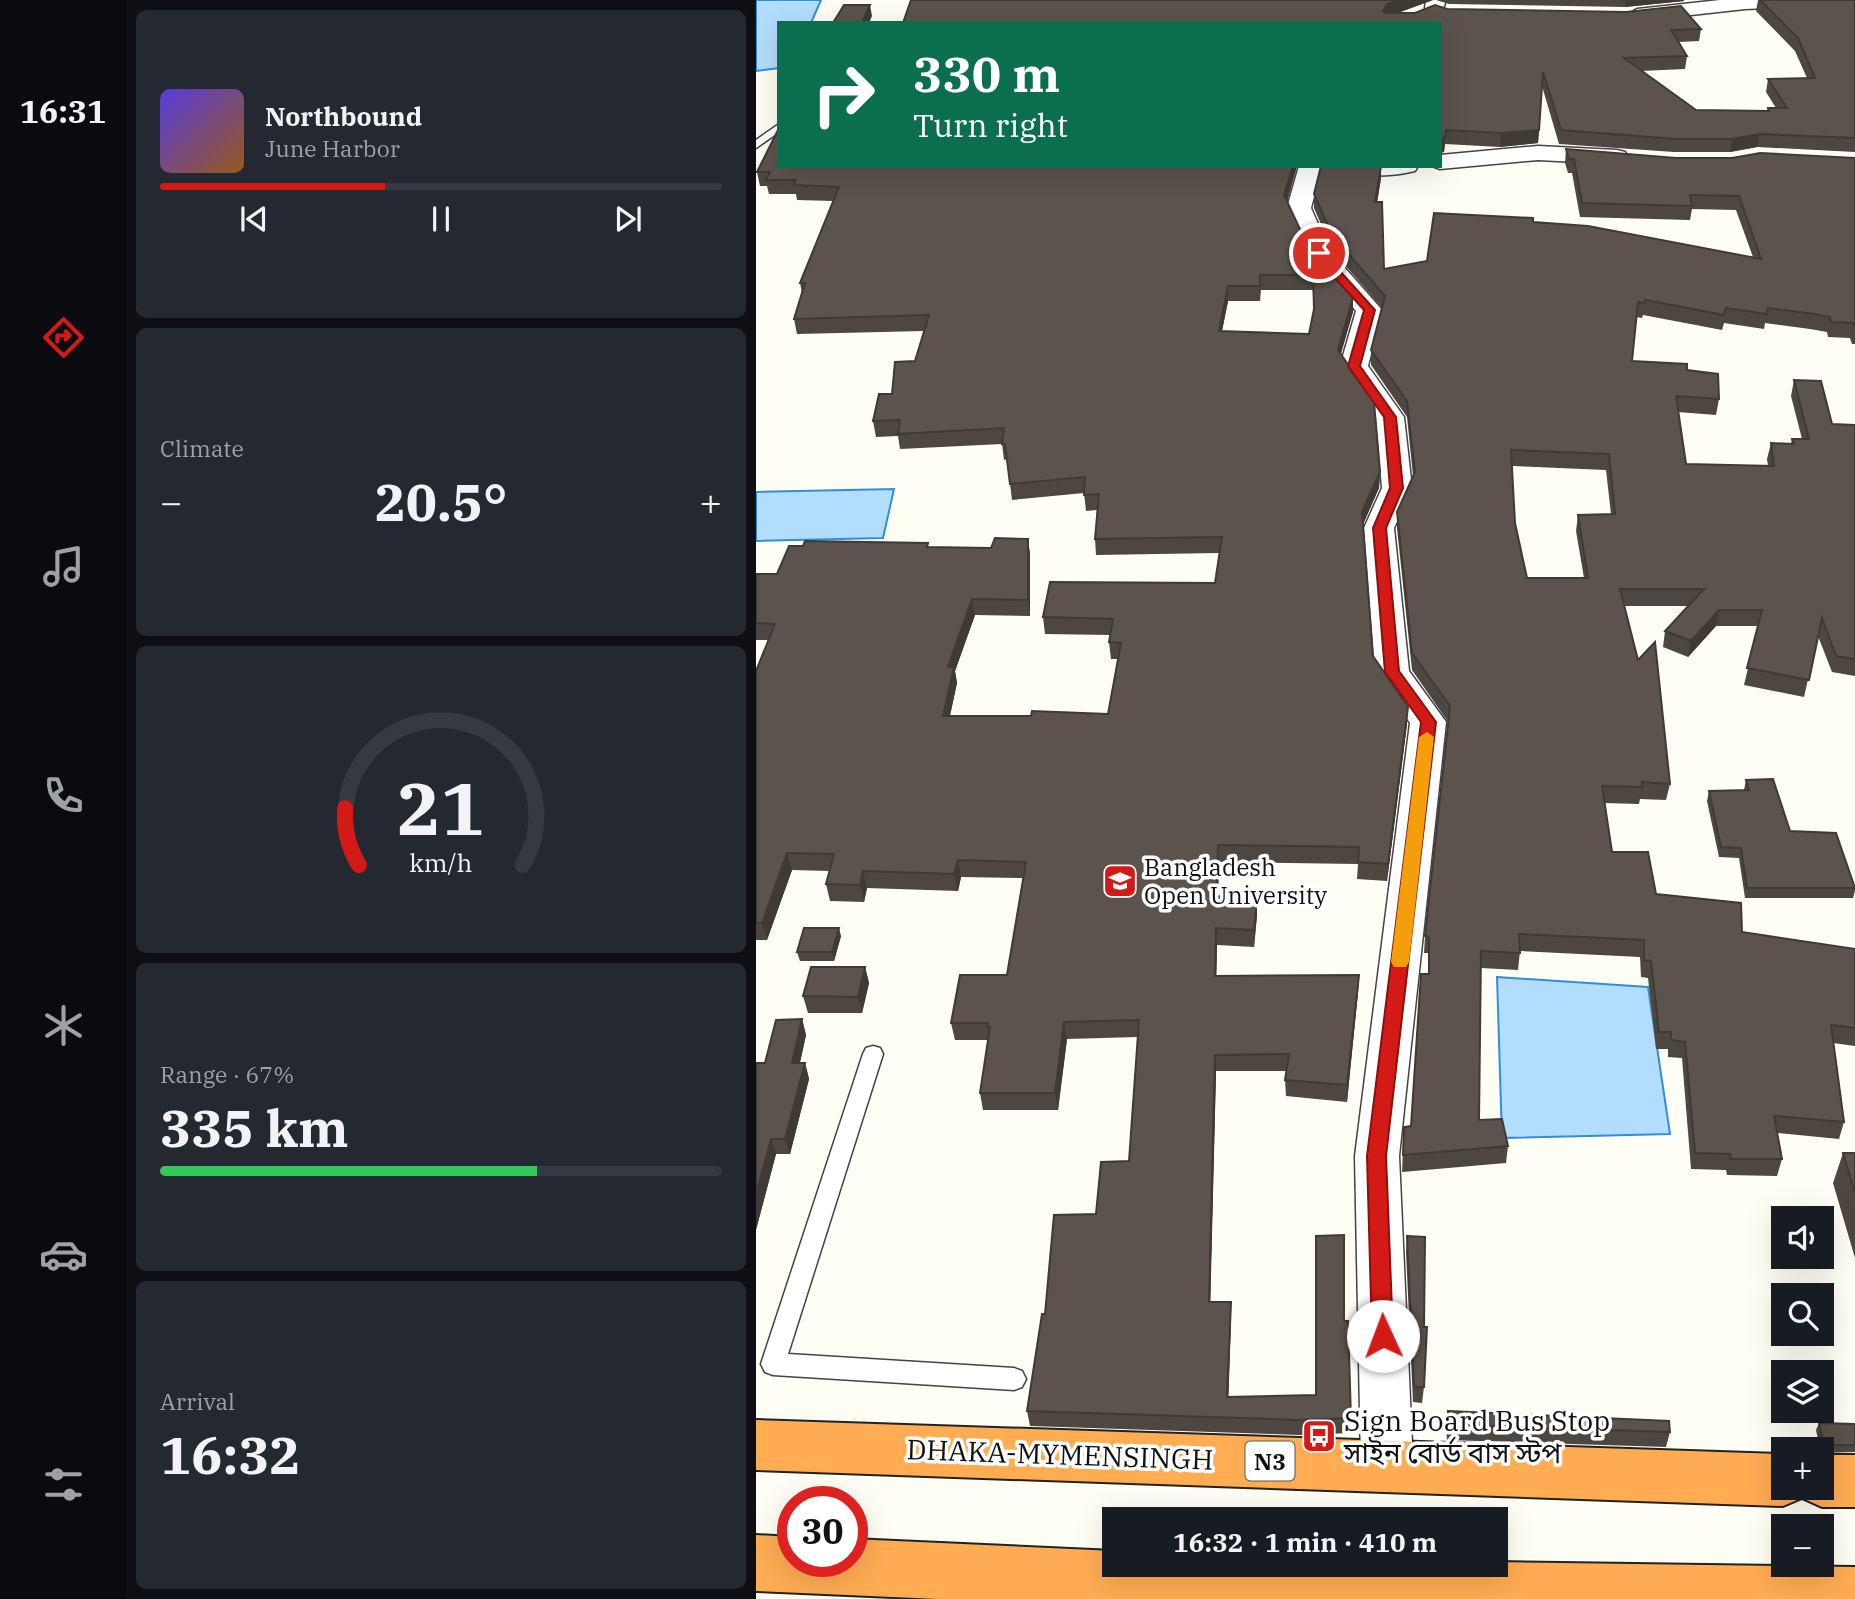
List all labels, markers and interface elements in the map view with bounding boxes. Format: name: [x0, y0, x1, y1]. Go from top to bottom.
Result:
text: 330 m: [913, 42, 1060, 105]
icon: right: [798, 49, 889, 140]
text: 16:31: [20, 90, 106, 132]
text: Northbound: [265, 99, 422, 133]
text: Turn right: [913, 104, 1068, 146]
text: June Harbor: [265, 133, 400, 163]
icon: previous: [235, 200, 273, 238]
icon: pause: [422, 200, 460, 238]
icon: next: [609, 200, 647, 238]
pin: [1289, 223, 1349, 283]
icon: arrive: [1300, 234, 1338, 272]
icon: directions: [39, 313, 88, 362]
text: Climate: [160, 433, 244, 463]
text: 20.5°: [375, 468, 507, 535]
text: −: [160, 477, 183, 526]
text: +: [699, 477, 722, 526]
icon: music: [39, 542, 88, 591]
text: 21: [397, 761, 485, 856]
icon: phone: [39, 771, 88, 820]
text: km/h: [409, 846, 473, 879]
place label: Bangladesh Open University: [1144, 851, 1327, 911]
school or university icon: Bangladesh Open University: [1101, 862, 1139, 900]
icon: climate: [39, 1001, 88, 1050]
text: Range · 67%: [160, 1059, 294, 1089]
text: 335 km: [160, 1094, 349, 1161]
map controls: [1771, 1206, 1834, 1577]
button: sound: [1771, 1206, 1834, 1269]
icon: car: [39, 1230, 88, 1279]
button: search: [1771, 1283, 1834, 1346]
position arrow: [1346, 1299, 1420, 1373]
button: layers: [1771, 1360, 1834, 1423]
text: Arrival: [160, 1386, 235, 1416]
place label: Sign Board Bus Stop সাইন বোর্ড বাস স্টপ: [1343, 1402, 1610, 1471]
bus stop icon: Sign Board Bus Stop সাইন বোর্ড বাস স্টপ: [1300, 1417, 1338, 1455]
text: 16:32: [160, 1421, 301, 1488]
street label: DHAKA-MYMENSINGH: [906, 1430, 1214, 1478]
button: +: [1771, 1437, 1834, 1500]
road number: N3: [1246, 1442, 1294, 1480]
icon: filters: [39, 1460, 88, 1509]
speed limit sign: 30: [777, 1486, 868, 1577]
button: −: [1771, 1514, 1834, 1577]
text: 16:32 · 1 min · 410 m: [1173, 1525, 1437, 1559]

